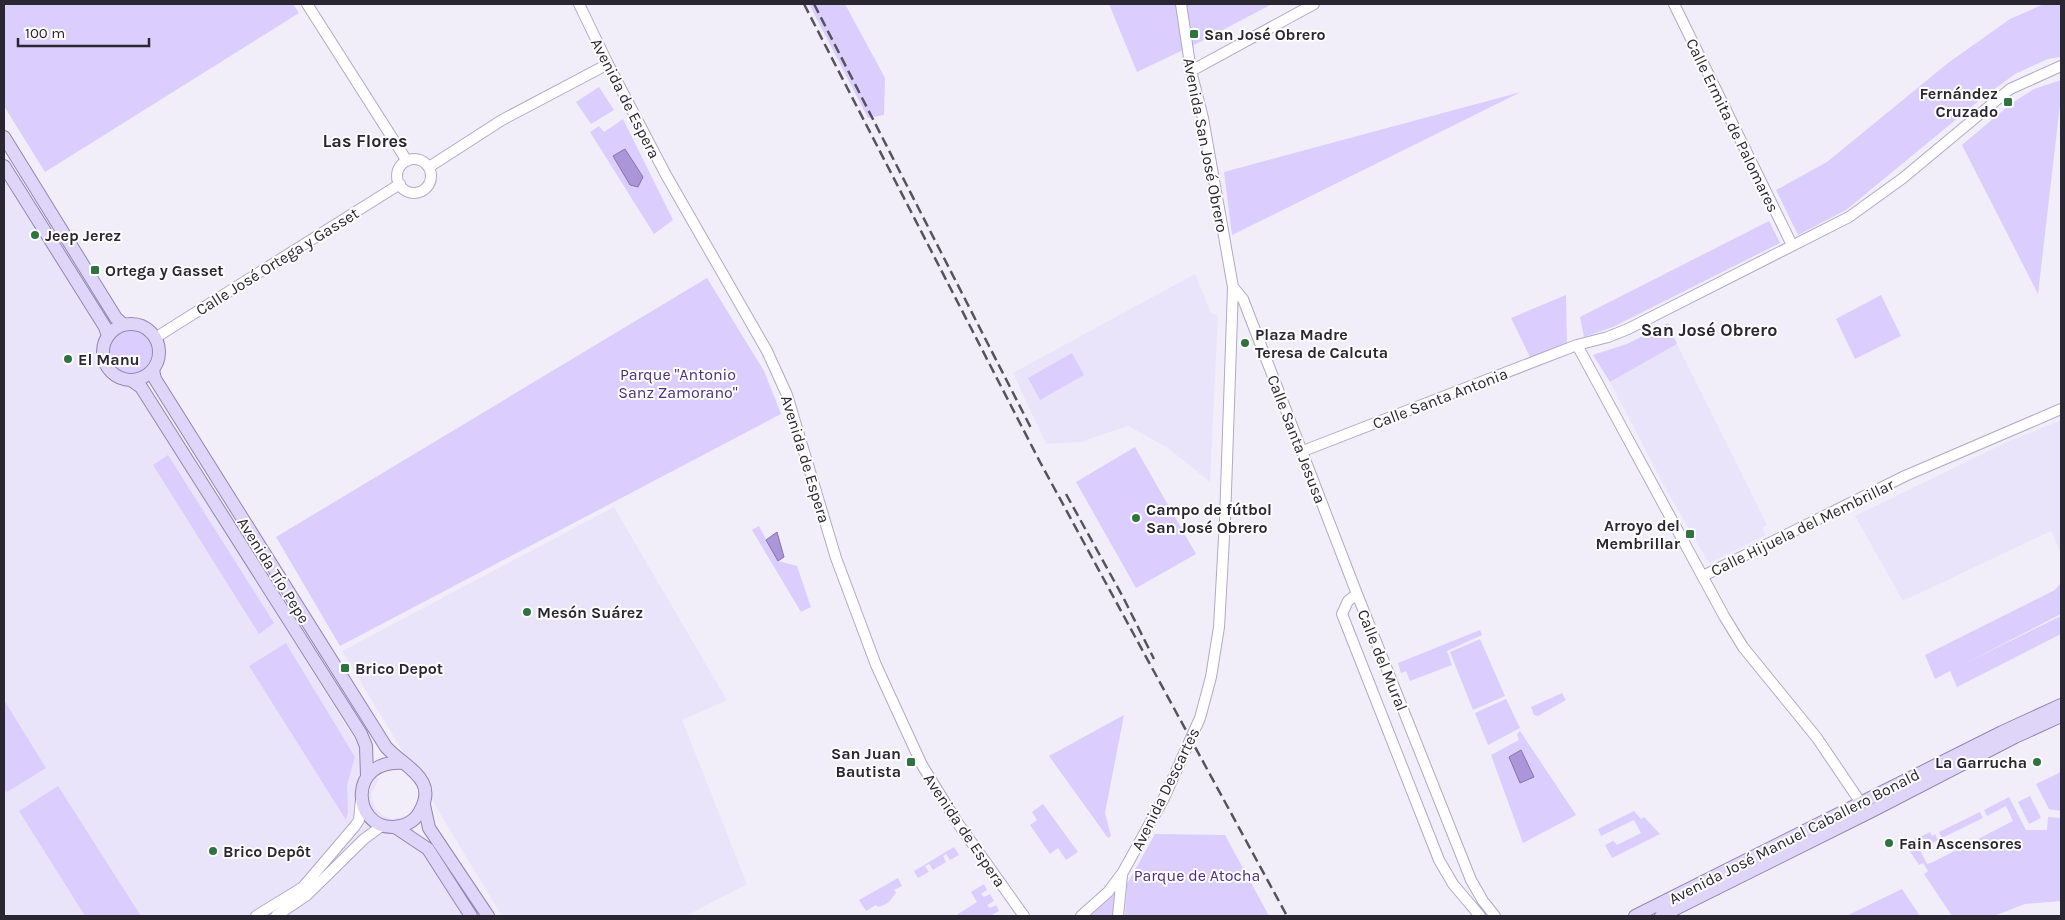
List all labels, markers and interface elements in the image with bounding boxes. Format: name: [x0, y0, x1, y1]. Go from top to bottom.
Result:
scale bar: [18, 15, 149, 47]
text: 100 m: [25, 24, 65, 42]
place label: San José Obrero: [1204, 25, 1326, 44]
marker: San José Obrero: [1188, 28, 1200, 40]
street label: Avenida de Espera: [587, 35, 664, 162]
street label: Calle Ermita de Palomares: [1682, 35, 1783, 215]
street label: Avenida San José Obrero: [1179, 56, 1232, 234]
place label: Fernández Cruzado: [1919, 84, 1998, 121]
marker: Fernández Cruzado: [2002, 96, 2014, 108]
district label: Las Flores: [322, 130, 408, 152]
street label: Calle José Ortega y Gasset: [192, 203, 362, 319]
place label: Jeep Jerez: [45, 226, 121, 245]
marker: Jeep Jerez: [29, 229, 41, 241]
place label: Ortega y Gasset: [105, 261, 224, 280]
marker: Ortega y Gasset: [89, 264, 101, 276]
district label: San José Obrero: [1641, 319, 1777, 341]
place label: Plaza Madre Teresa de Calcuta: [1255, 325, 1388, 362]
marker: Plaza Madre Teresa de Calcuta: [1239, 337, 1251, 349]
place label: El Manu: [78, 350, 140, 369]
marker: El Manu: [62, 353, 74, 365]
street label: Calle Santa Antonia: [1370, 364, 1510, 433]
park label: Parque "Antonio Sanz Zamorano": [618, 365, 738, 402]
street label: Calle Santa Jesusa: [1263, 372, 1330, 506]
street label: Avenida de Espera: [777, 393, 834, 525]
street label: Calle Hijuela del Membrillar: [1708, 475, 1897, 580]
place label: Campo de fútbol San José Obrero: [1146, 500, 1272, 537]
marker: Campo de fútbol San José Obrero: [1130, 512, 1142, 524]
street label: Avenida Tío Pepe: [233, 514, 314, 627]
place label: Arroyo del Membrillar: [1596, 516, 1681, 553]
marker: Arroyo del Membrillar: [1684, 528, 1696, 540]
place label: Mesón Suárez: [537, 603, 643, 622]
marker: Mesón Suárez: [521, 606, 533, 618]
street label: Calle del Mural: [1354, 607, 1412, 714]
place label: Brico Depot: [355, 659, 443, 678]
marker: Brico Depot: [339, 662, 351, 674]
street label: Avenida Descartes: [1127, 725, 1203, 854]
place label: San Juan Bautista: [831, 744, 901, 781]
place label: La Garrucha: [1935, 753, 2027, 772]
marker: San Juan Bautista: [905, 756, 917, 768]
marker: La Garrucha: [2031, 756, 2043, 768]
street label: Avenida José Manuel Caballero Bonald: [1666, 765, 1923, 908]
street label: Avenida de Espera: [920, 770, 1010, 891]
place label: Fain Ascensores: [1899, 834, 2022, 853]
marker: Fain Ascensores: [1883, 837, 1895, 849]
place label: Brico Depôt: [223, 842, 311, 861]
marker: Brico Depôt: [207, 845, 219, 857]
park label: Parque de Atocha: [1134, 866, 1260, 885]

